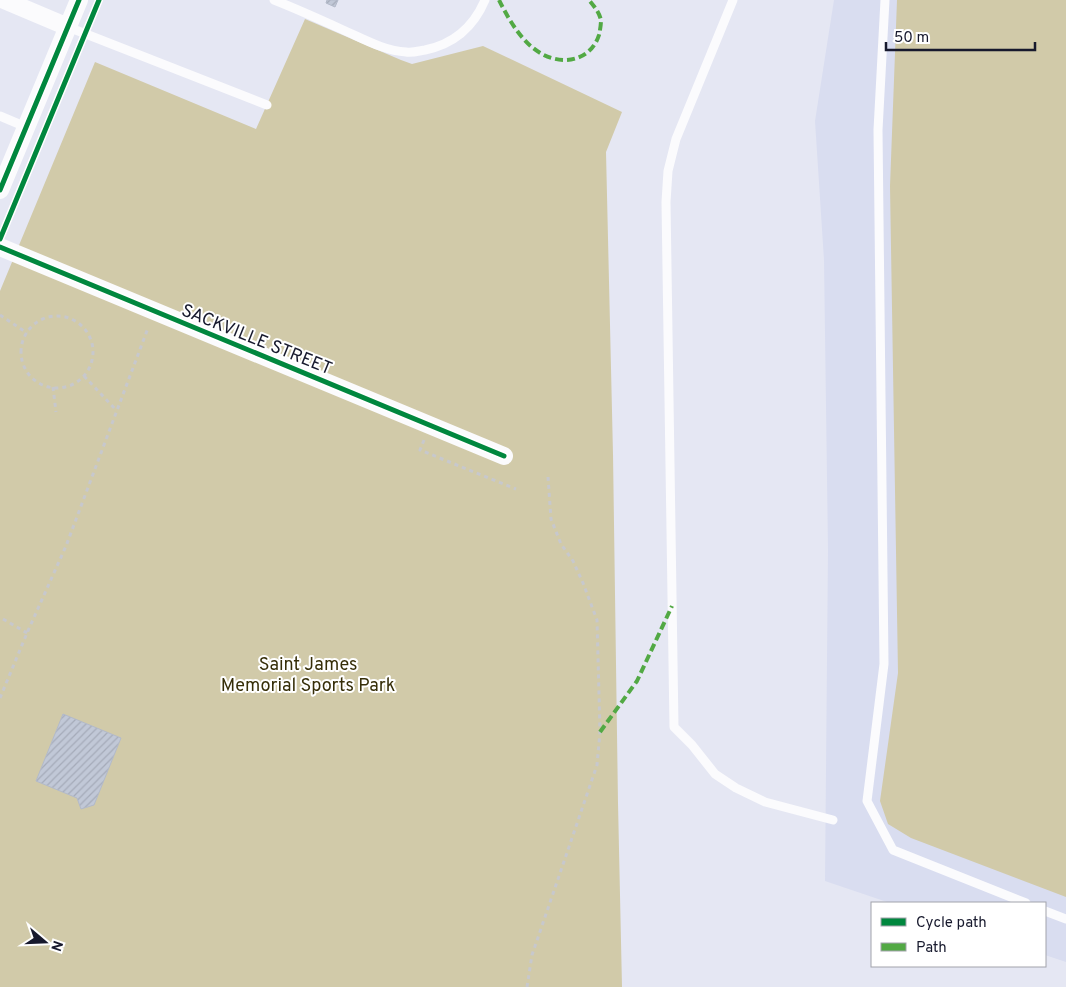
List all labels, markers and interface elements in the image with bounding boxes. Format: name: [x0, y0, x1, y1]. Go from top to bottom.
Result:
scale bar: [886, 20, 1035, 52]
text: 50 m: [894, 29, 929, 48]
street label: SACKVILLE STREET: [178, 300, 335, 381]
park label: Saint James Memorial Sports Park: [221, 654, 395, 698]
legend: [871, 902, 1046, 967]
text: Cycle path: [916, 914, 987, 933]
north arrow: [20, 917, 70, 967]
text: N: [46, 938, 66, 953]
text: Path: [916, 939, 947, 958]

